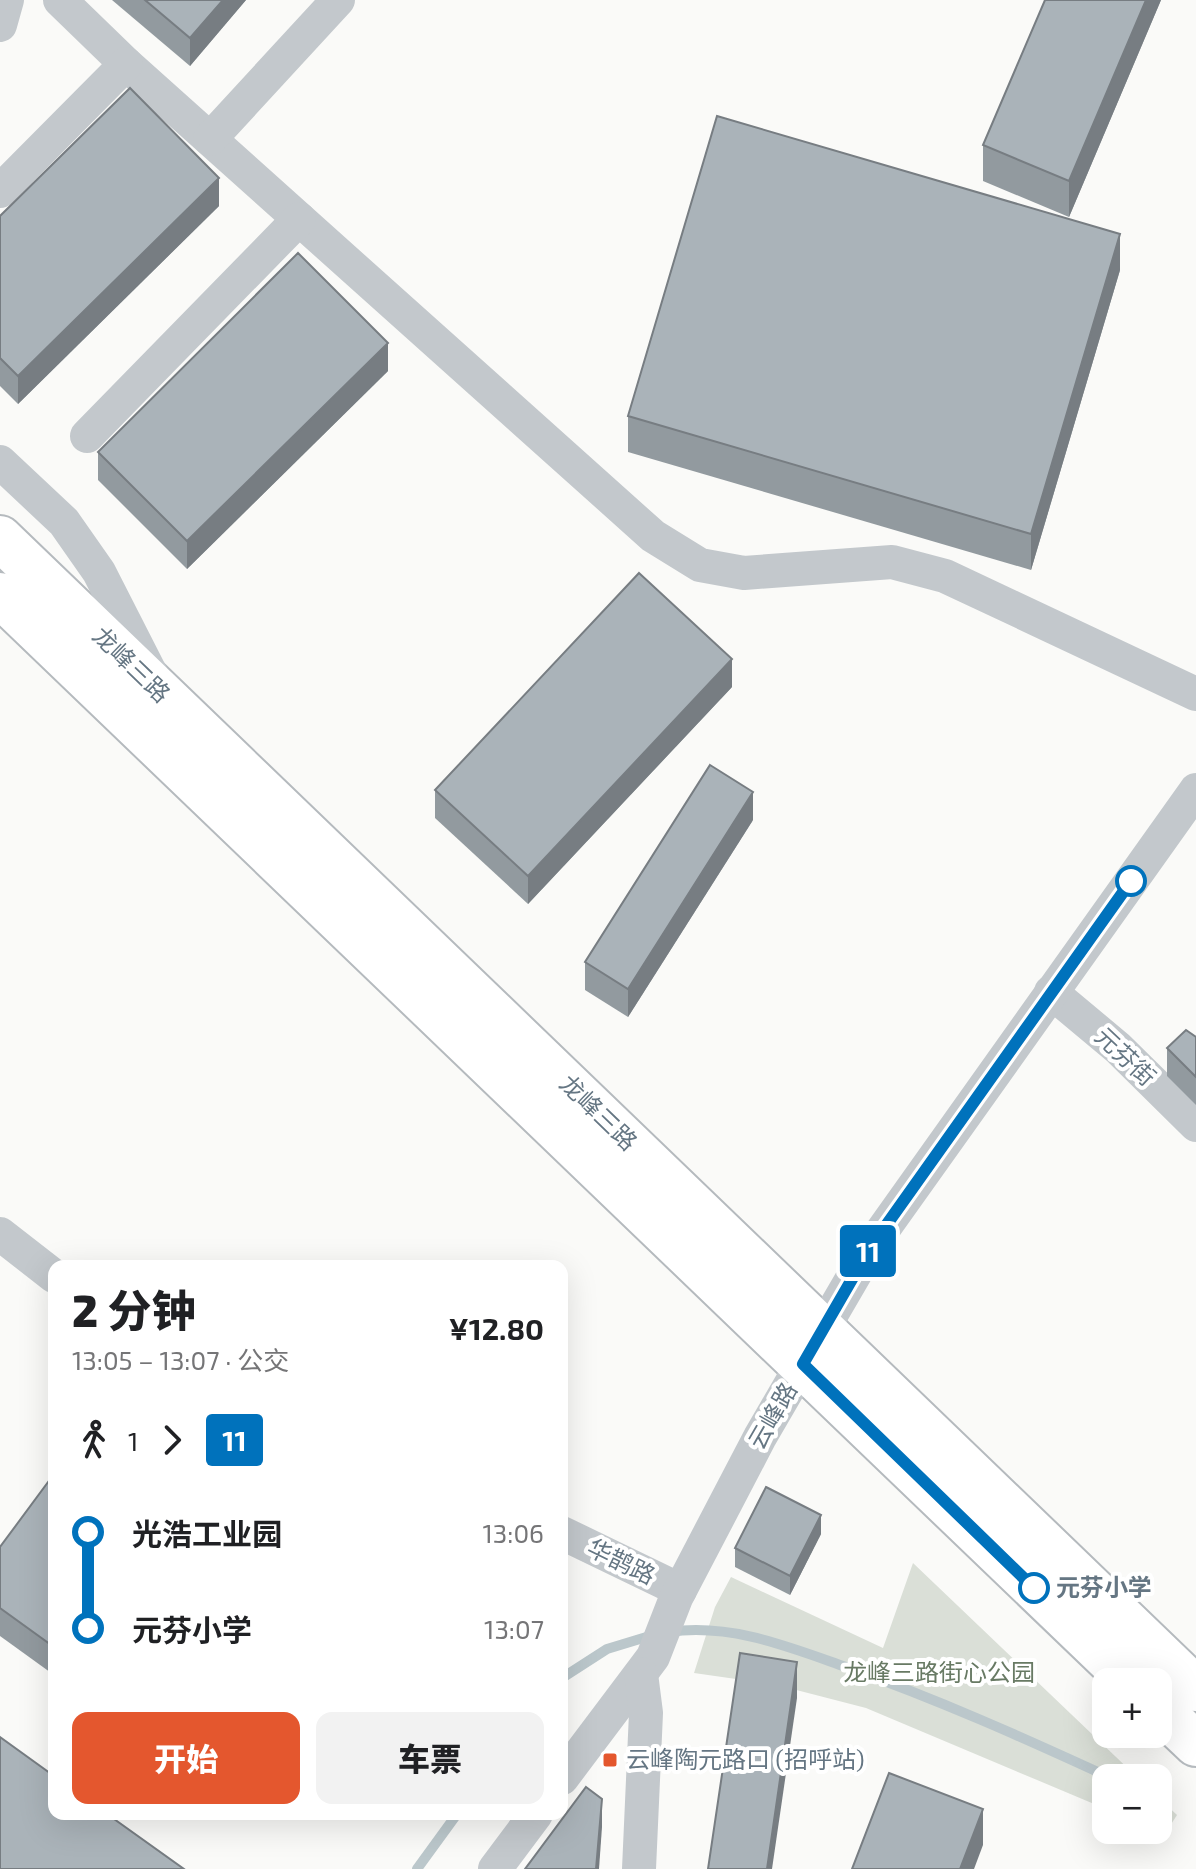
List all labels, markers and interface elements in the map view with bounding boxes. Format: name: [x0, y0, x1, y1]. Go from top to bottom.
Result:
street label: 龙峰三路: [87, 620, 177, 708]
unlabelled marker: [1116, 866, 1146, 896]
street label: 元芬街: [1090, 1021, 1162, 1091]
street label: 龙峰三路: [554, 1068, 644, 1156]
line badge: 11: [832, 1225, 904, 1277]
text: 11: [856, 1234, 880, 1268]
text: 2 分钟: [72, 1283, 195, 1336]
text: ¥12.80: [449, 1310, 544, 1346]
text: 13:05 – 13:07 · 公交: [72, 1344, 289, 1375]
street label: 云峰路: [741, 1377, 802, 1454]
icon: walk: [72, 1418, 116, 1462]
icon: forward: [150, 1418, 194, 1462]
text: 11: [222, 1423, 247, 1457]
text: 1: [128, 1425, 138, 1456]
text: 光浩工业园: [132, 1515, 282, 1551]
text: 13:06: [483, 1517, 544, 1548]
street label: 华鹊路: [583, 1532, 660, 1589]
place label: 元芬小学: [1056, 1572, 1152, 1601]
marker: 元芬小学: [1019, 1573, 1049, 1603]
text: 元芬小学: [132, 1611, 252, 1647]
text: 13:07: [484, 1613, 544, 1644]
park label: 龙峰三路街心公园: [843, 1657, 1035, 1686]
map controls: [1092, 1668, 1172, 1844]
button: +: [1092, 1668, 1172, 1748]
button: 开始: [72, 1712, 300, 1804]
button: 车票: [316, 1712, 544, 1804]
place label: 云峰陶元路口 (招呼站): [626, 1744, 865, 1773]
marker: 云峰陶元路口 (招呼站): [601, 1751, 619, 1769]
button: −: [1092, 1764, 1172, 1844]

